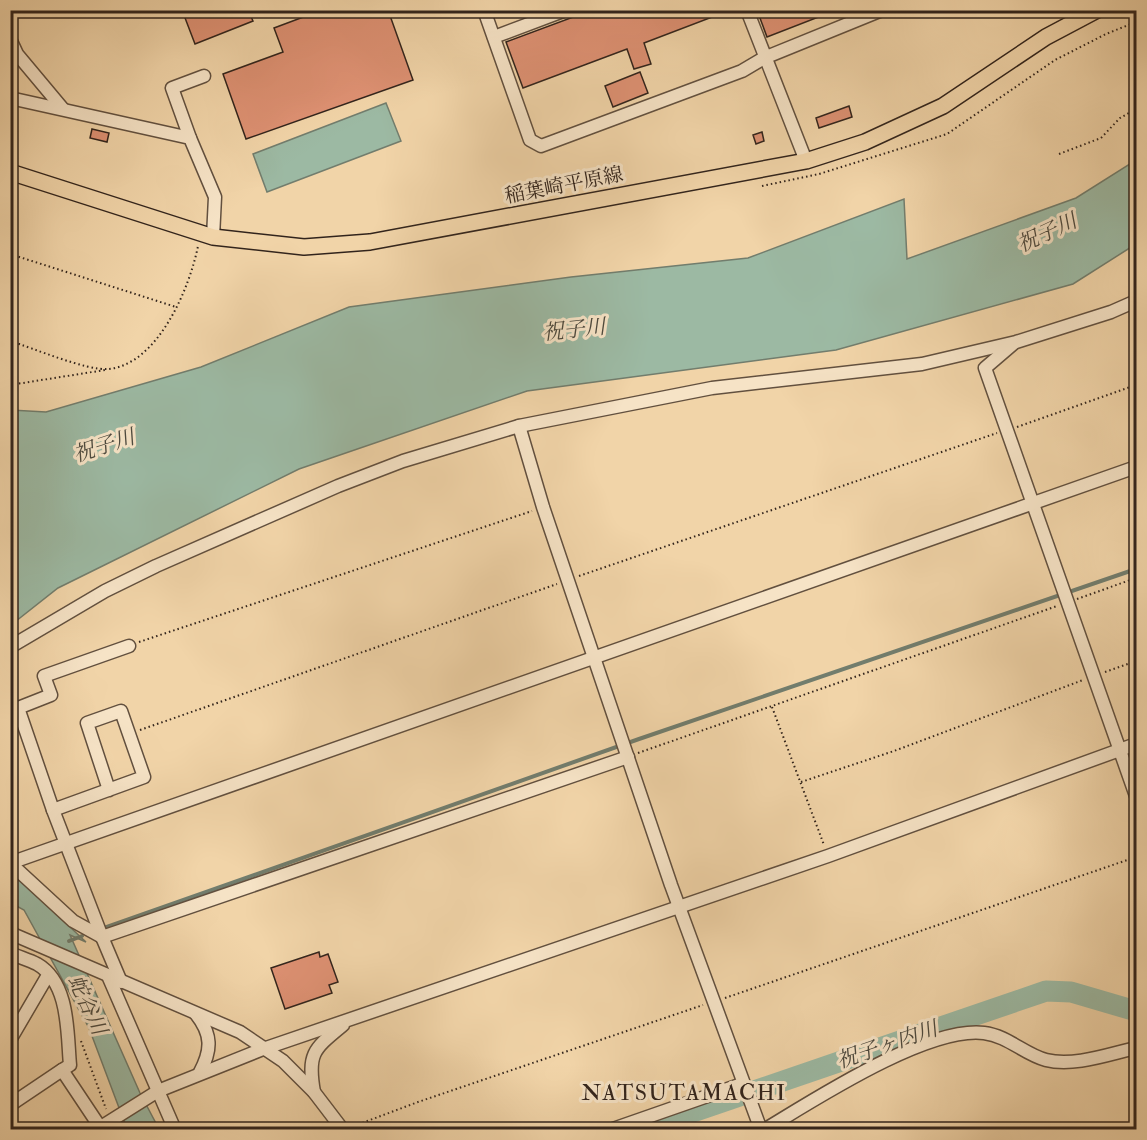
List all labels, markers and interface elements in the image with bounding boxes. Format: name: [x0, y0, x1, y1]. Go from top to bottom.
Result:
street label: 稲葉崎平原線: [503, 161, 625, 209]
water label: 祝子川: [1013, 207, 1083, 259]
water label: 祝子川: [541, 313, 609, 347]
water label: 祝子川: [70, 423, 140, 469]
water label: 蛇谷川: [61, 971, 113, 1041]
water label: 祝子ヶ内川: [833, 1014, 943, 1075]
district label: NATSUTAMACHI: [581, 1079, 787, 1107]

